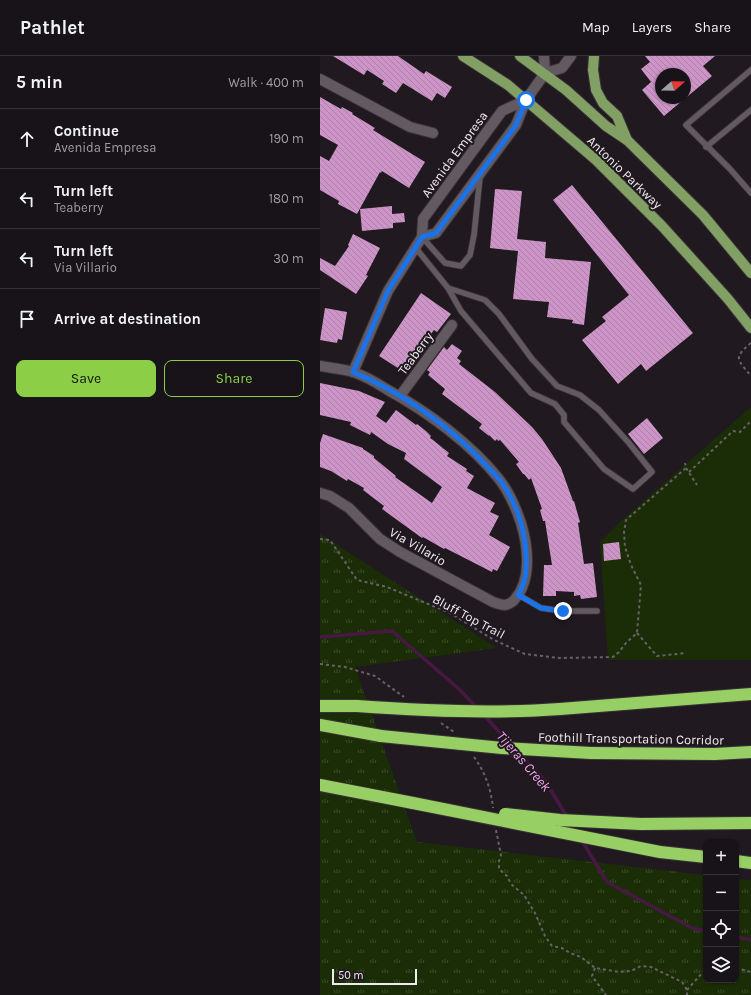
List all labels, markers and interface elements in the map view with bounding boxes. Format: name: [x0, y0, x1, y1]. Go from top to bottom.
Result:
text: Pathlet: [20, 17, 85, 39]
text: Map: [582, 19, 610, 36]
text: Layers: [632, 19, 672, 36]
text: Share: [694, 19, 731, 36]
north arrow: [655, 68, 691, 104]
text: 5 min: [16, 72, 63, 92]
text: Walk · 400 m: [228, 75, 304, 90]
route start: [517, 91, 535, 109]
street label: Avenida Empresa: [418, 108, 491, 200]
text: Continue: [54, 122, 119, 140]
icon: ahead: [16, 128, 38, 150]
text: 190 m: [269, 131, 304, 146]
street label: Antonio Parkway: [584, 133, 665, 212]
text: Avenida Empresa: [54, 140, 157, 155]
text: Turn left: [54, 182, 113, 200]
icon: left: [16, 188, 38, 210]
text: 180 m: [269, 191, 304, 206]
text: Teaberry: [54, 200, 103, 215]
text: Turn left: [54, 242, 113, 260]
icon: left: [16, 248, 38, 270]
text: 30 m: [273, 251, 304, 266]
text: Via Villario: [54, 260, 117, 275]
icon: arrive: [16, 308, 38, 330]
text: Arrive at destination: [54, 310, 201, 328]
street label: Teaberry: [395, 329, 436, 378]
button: Save: [16, 360, 156, 397]
button: Share: [164, 360, 304, 397]
street label: Via Villario: [387, 524, 449, 569]
street label: Bluff Top Trail: [430, 591, 508, 642]
route end: [554, 602, 572, 620]
water label: Tijeras Creek: [493, 728, 555, 796]
street label: Foothill Transportation Corridor: [538, 729, 724, 748]
map controls: [703, 839, 739, 983]
button: +: [703, 839, 739, 875]
button: −: [703, 875, 739, 911]
button: locate: [703, 911, 739, 947]
button: layers: [703, 947, 739, 983]
scale bar: [332, 967, 417, 986]
text: 50 m: [338, 969, 364, 982]

